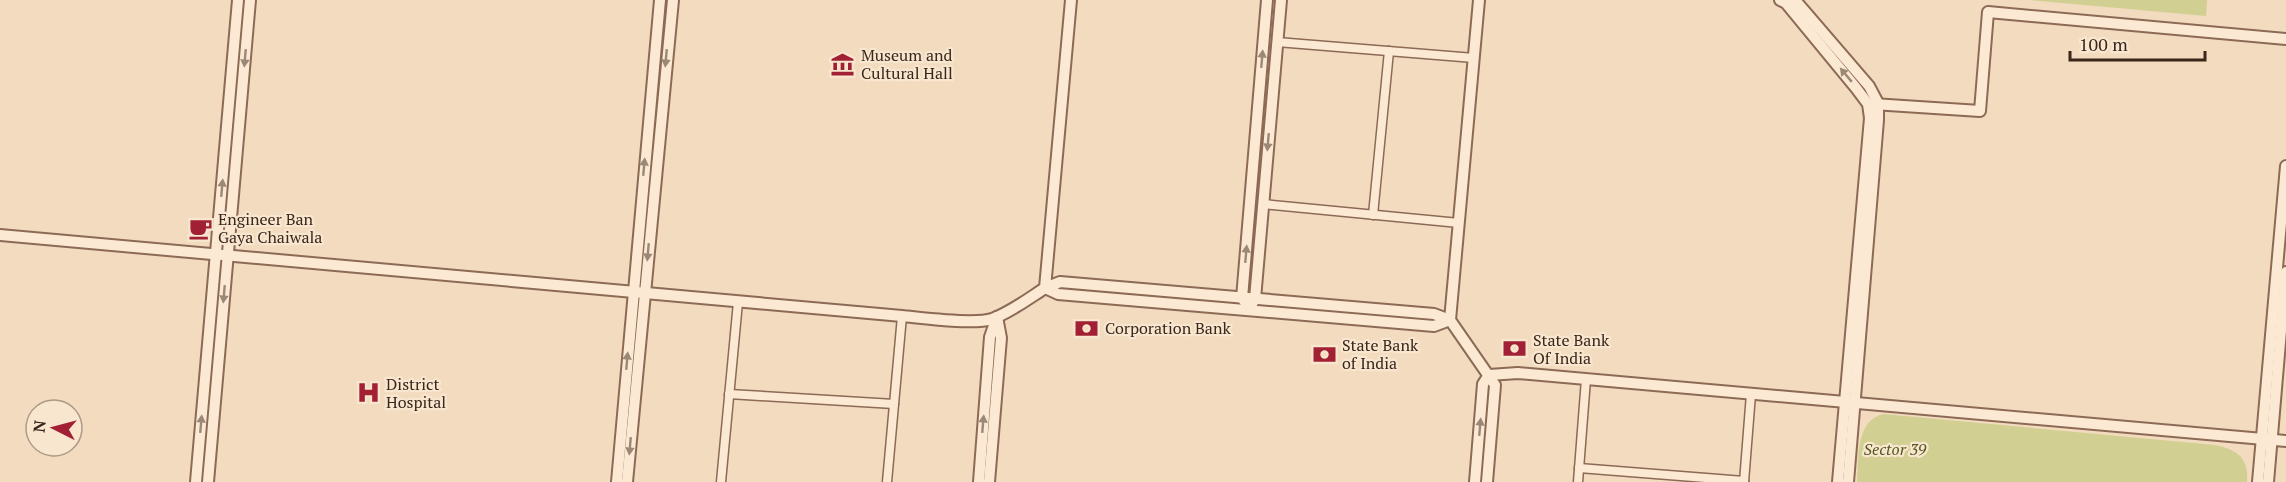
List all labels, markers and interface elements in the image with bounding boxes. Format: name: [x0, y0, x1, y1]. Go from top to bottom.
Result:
scale bar: [2070, 24, 2205, 62]
text: 100 m: [2079, 32, 2128, 56]
place label: Museum and Cultural Hall: [861, 44, 953, 84]
one-way arrow: [240, 49, 250, 68]
one-way arrow: [661, 49, 671, 68]
one-way arrow: [1257, 50, 1267, 69]
museum icon: Museum and Cultural Hall: [830, 51, 856, 77]
one-way arrow: [1840, 68, 1853, 83]
one-way arrow: [1264, 133, 1273, 152]
one-way arrow: [640, 157, 649, 176]
one-way arrow: [217, 178, 226, 197]
place label: Engineer Ban Gaya Chaiwala: [218, 208, 322, 248]
cafe icon: Engineer Ban Gaya Chaiwala: [187, 215, 213, 241]
one-way arrow: [643, 243, 653, 262]
one-way arrow: [1241, 244, 1250, 263]
one-way arrow: [219, 285, 229, 304]
bank icon: Corporation Bank: [1074, 315, 1100, 341]
place label: Corporation Bank: [1105, 317, 1231, 339]
place label: State Bank Of India: [1533, 329, 1610, 369]
place label: State Bank of India: [1342, 334, 1419, 374]
bank icon: State Bank Of India: [1502, 336, 1528, 362]
bank icon: State Bank of India: [1311, 341, 1337, 367]
one-way arrow: [622, 351, 632, 370]
place label: District Hospital: [386, 373, 446, 413]
hospital icon: District Hospital: [355, 380, 381, 406]
north arrow: [24, 398, 84, 458]
one-way arrow: [196, 414, 206, 433]
one-way arrow: [978, 414, 988, 433]
one-way arrow: [1475, 418, 1485, 437]
text: N: [28, 419, 51, 434]
one-way arrow: [625, 437, 635, 456]
park label: Sector 39: [1864, 438, 1927, 460]

